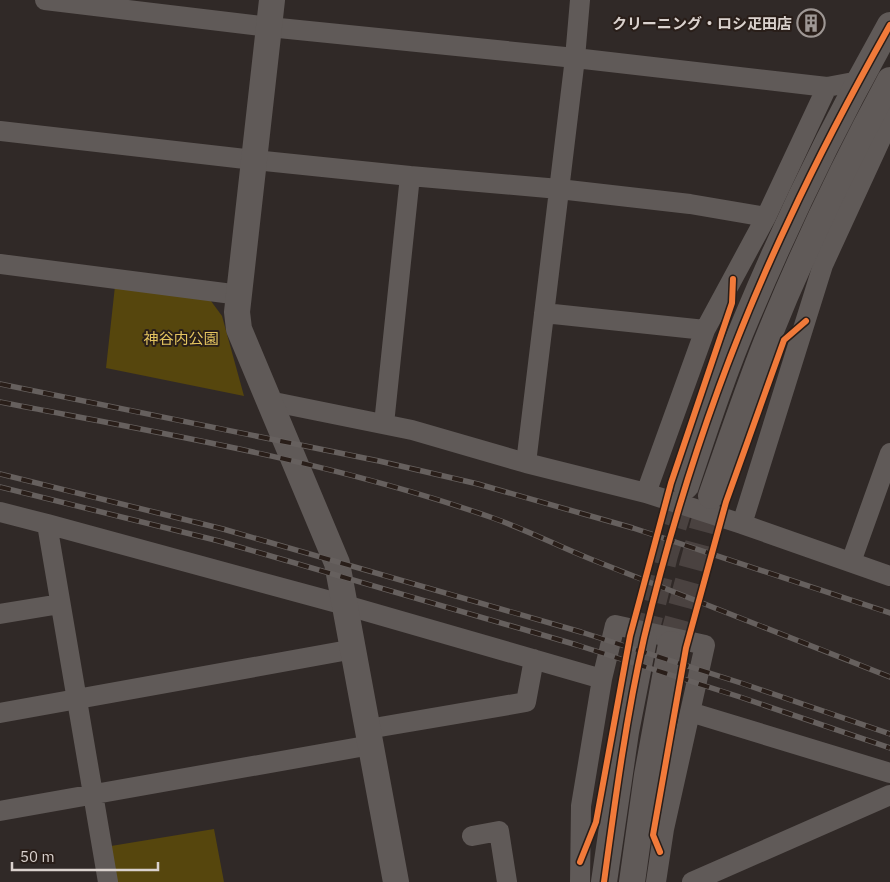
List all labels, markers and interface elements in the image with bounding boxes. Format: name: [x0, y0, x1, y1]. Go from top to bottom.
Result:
building icon: クリーニング・ロシ疋田店: [796, 8, 826, 38]
place label: クリーニング・ロシ疋田店: [612, 14, 792, 33]
park label: 神谷内公園: [143, 329, 219, 348]
scale bar: [12, 840, 159, 872]
text: 50 m: [20, 847, 55, 866]

